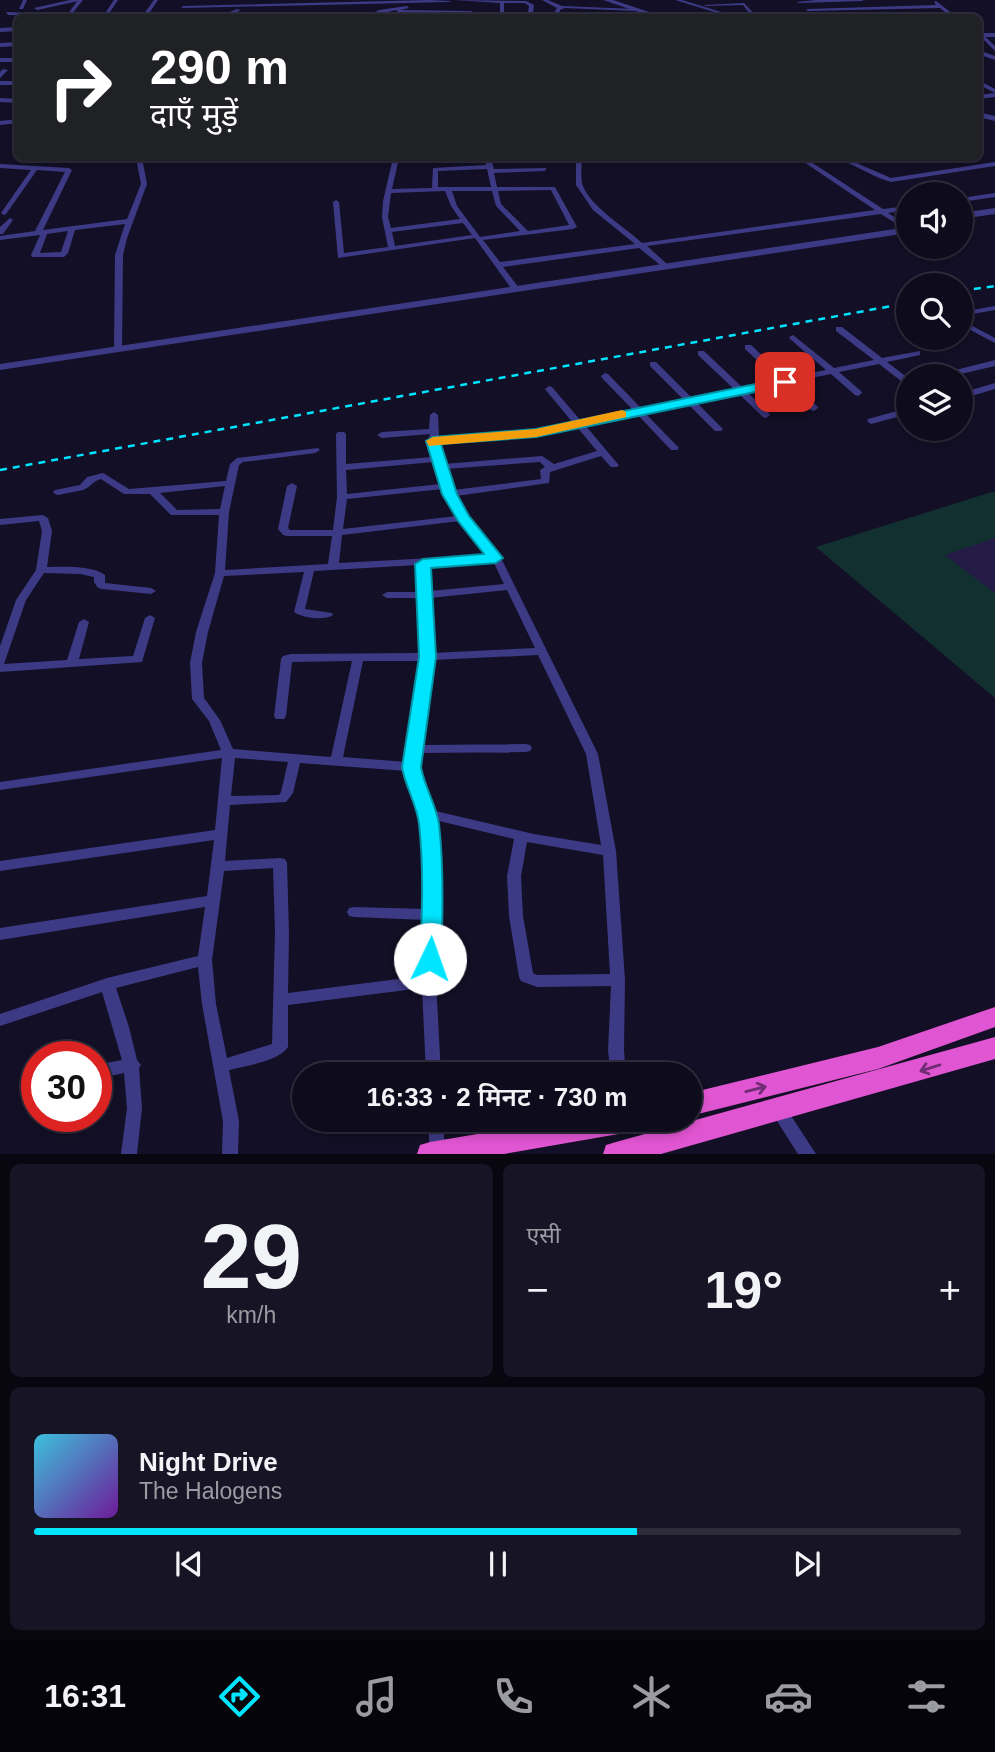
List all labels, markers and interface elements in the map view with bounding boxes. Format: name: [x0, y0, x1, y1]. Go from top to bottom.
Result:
text: 290 m: [150, 40, 289, 94]
icon: right: [35, 42, 126, 133]
text: दाएँ मुड़ें: [150, 97, 238, 133]
map controls: [896, 182, 973, 441]
button: sound: [896, 182, 973, 259]
button: search: [896, 273, 973, 350]
pin: [755, 352, 815, 412]
icon: arrive: [766, 363, 804, 401]
button: layers: [896, 364, 973, 441]
position arrow: [393, 922, 467, 996]
speed limit sign: 30: [21, 1041, 112, 1132]
one-way arrow: [919, 1062, 941, 1075]
text: 16:33 · 2 मिनट · 730 m: [367, 1082, 627, 1112]
one-way arrow: [744, 1082, 767, 1095]
text: 29: [201, 1206, 302, 1307]
text: एसी: [527, 1222, 561, 1248]
text: 19°: [704, 1261, 783, 1319]
text: −: [527, 1269, 549, 1311]
text: +: [939, 1269, 961, 1311]
text: km/h: [226, 1302, 276, 1328]
text: Night Drive: [139, 1447, 278, 1477]
text: The Halogens: [139, 1478, 282, 1504]
icon: previous: [170, 1545, 208, 1583]
icon: pause: [479, 1545, 517, 1583]
icon: next: [788, 1545, 826, 1583]
icon: directions: [215, 1672, 264, 1721]
icon: music: [352, 1672, 401, 1721]
icon: phone: [489, 1672, 538, 1721]
icon: climate: [627, 1672, 676, 1721]
icon: car: [764, 1672, 813, 1721]
icon: filters: [902, 1672, 951, 1721]
text: 16:31: [44, 1678, 126, 1714]

